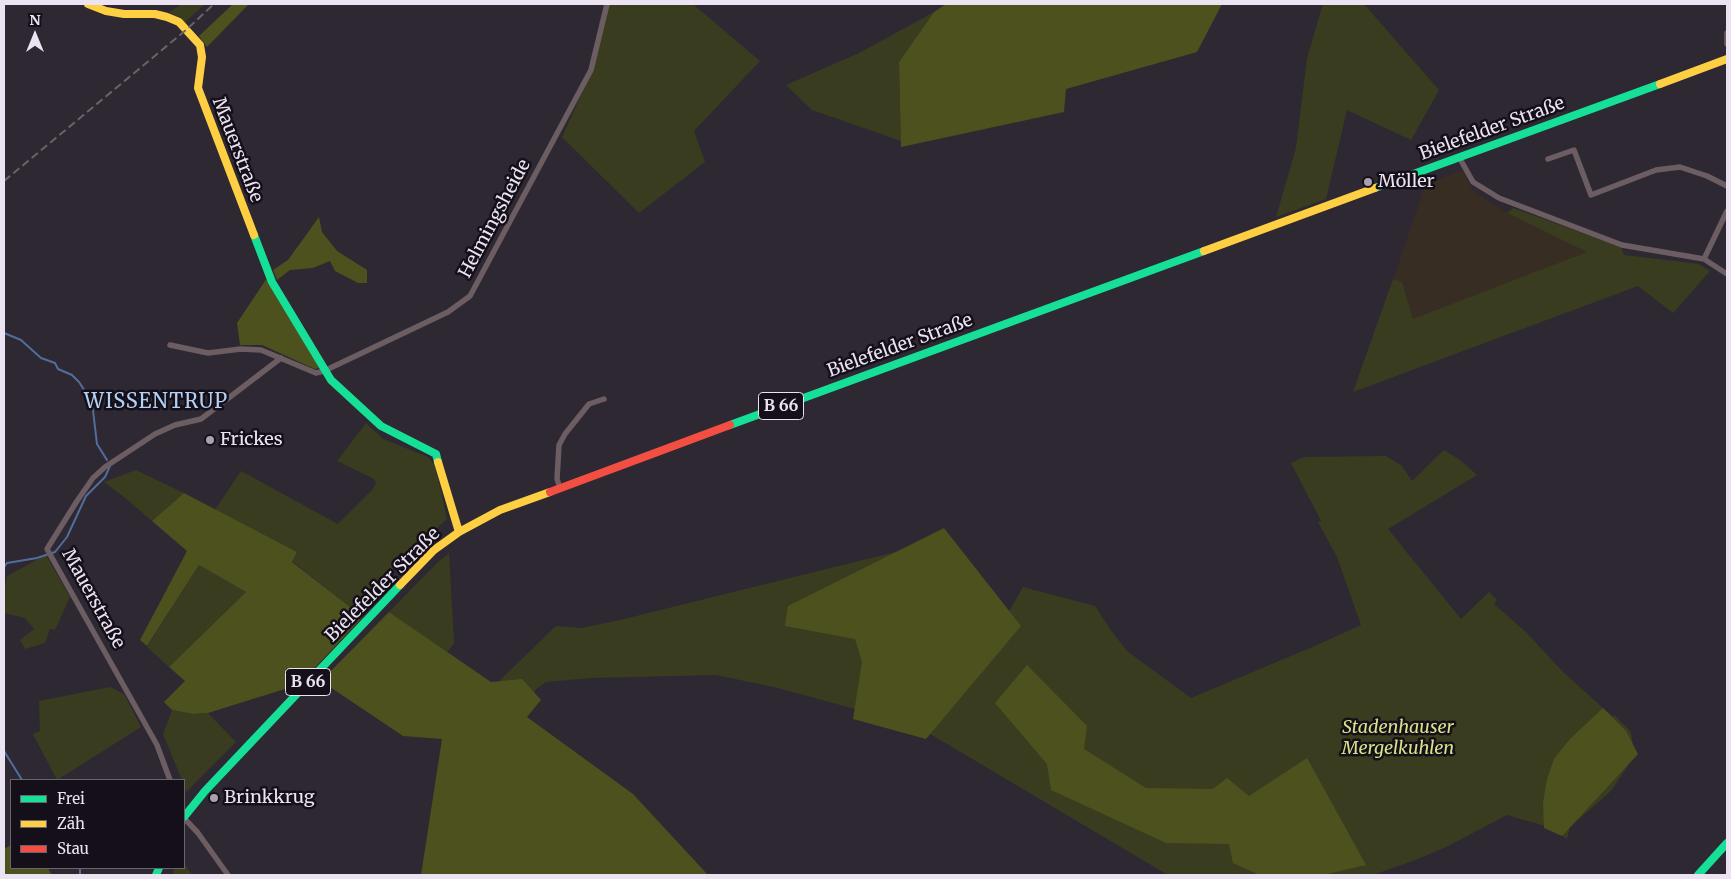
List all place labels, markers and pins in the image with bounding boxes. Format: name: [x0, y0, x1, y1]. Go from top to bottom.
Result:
place label: Möller: [1378, 171, 1435, 193]
marker: Möller: [1362, 176, 1374, 188]
place label: Frickes: [220, 429, 283, 451]
marker: Frickes: [204, 434, 216, 446]
place label: Brinkkrug: [224, 787, 315, 809]
marker: Brinkkrug: [208, 792, 220, 804]

